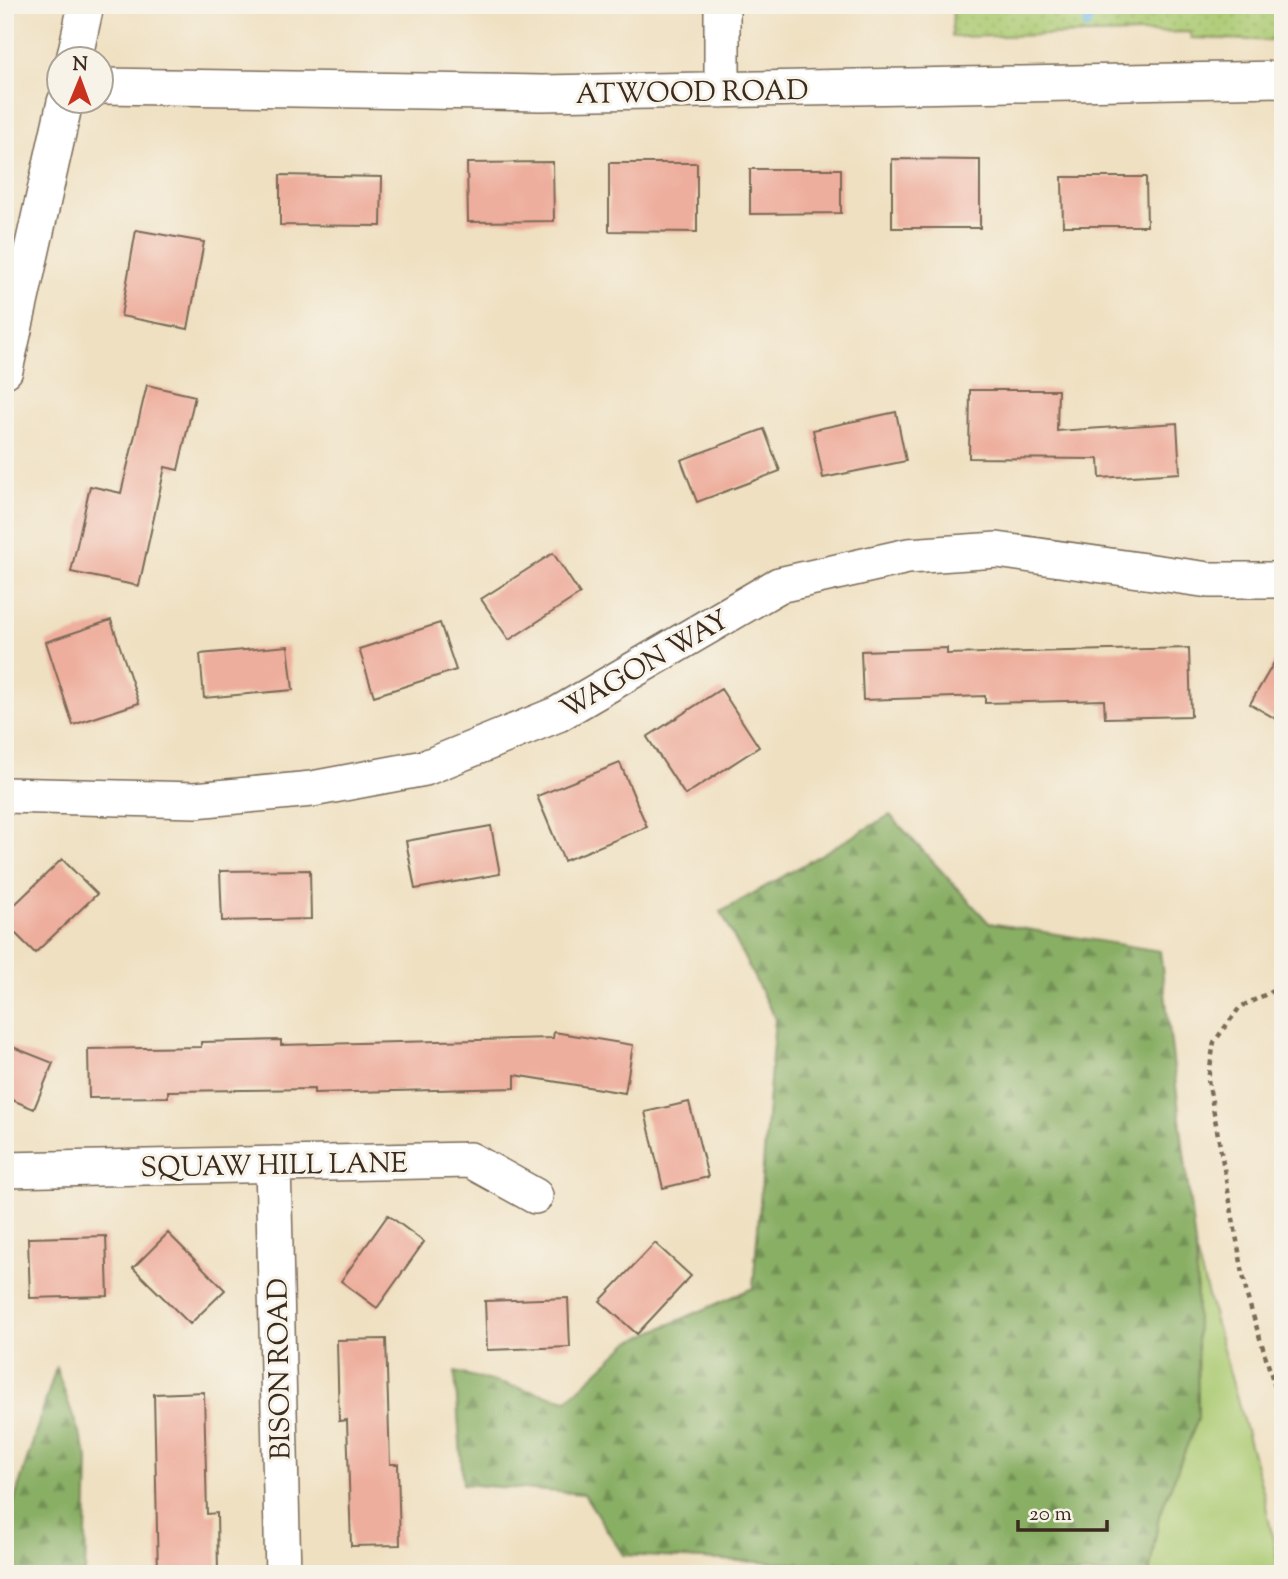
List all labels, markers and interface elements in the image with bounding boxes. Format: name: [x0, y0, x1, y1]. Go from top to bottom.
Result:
north arrow: [46, 46, 116, 116]
text: N: [72, 52, 88, 79]
street label: ATWOOD ROAD: [575, 72, 809, 116]
street label: WAGON WAY: [554, 601, 737, 730]
street label: SQUAW HILL LANE: [140, 1145, 408, 1189]
street label: BISON ROAD: [259, 1278, 303, 1460]
scale bar: [1018, 1488, 1108, 1532]
text: 20 m: [1029, 1500, 1072, 1530]

